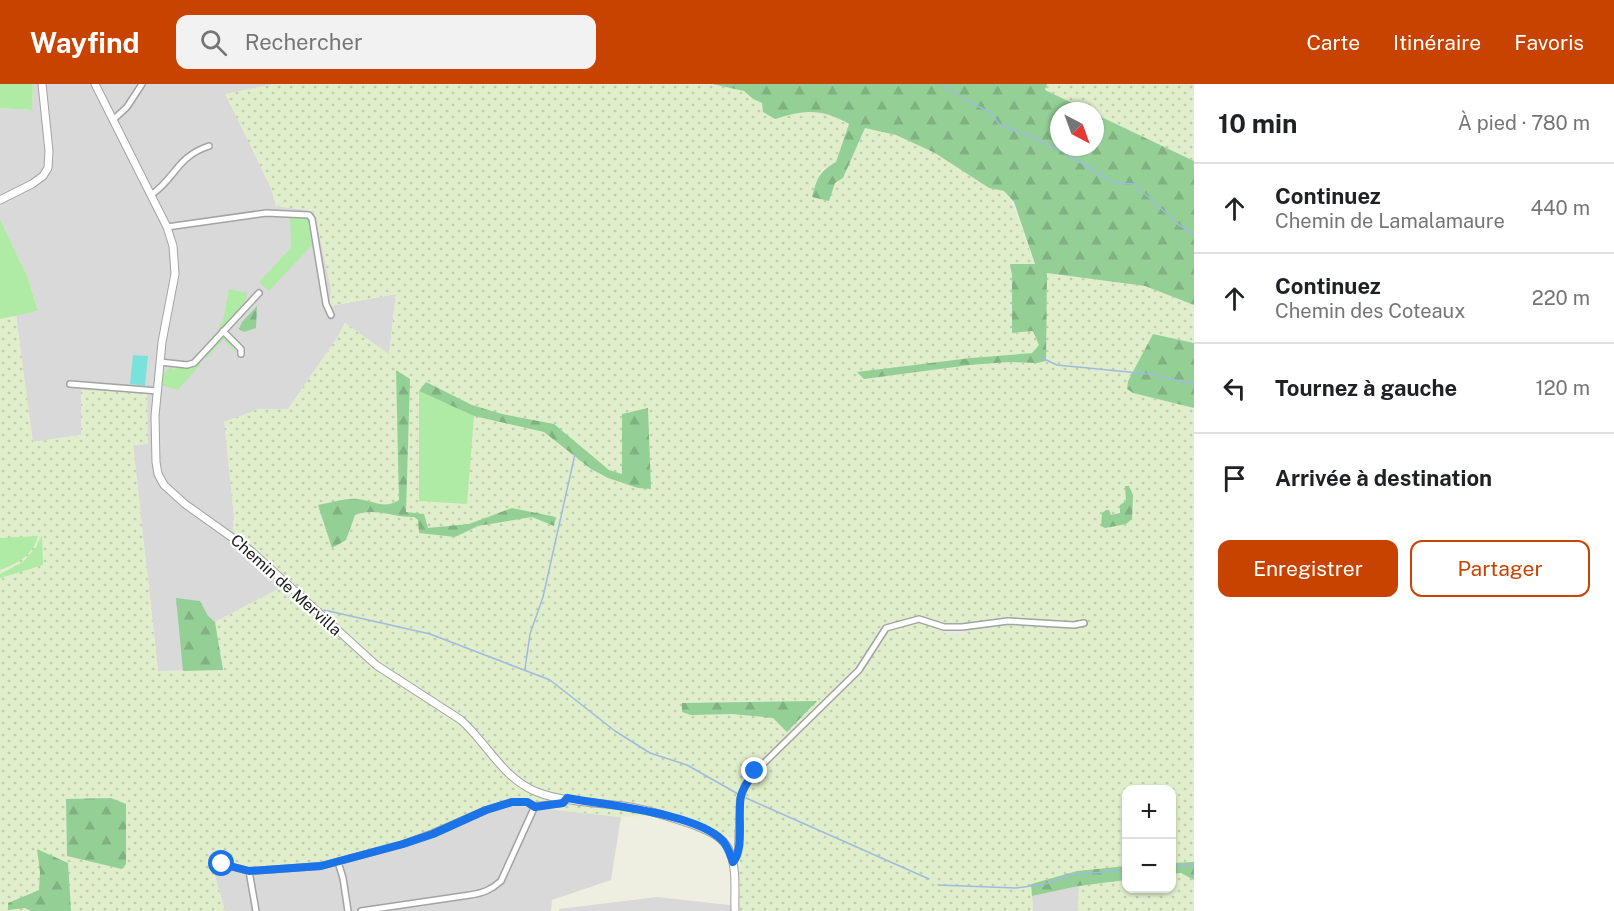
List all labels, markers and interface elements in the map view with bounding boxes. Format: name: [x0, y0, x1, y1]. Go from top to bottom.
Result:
search box: [176, 15, 596, 69]
text: Wayfind: [30, 26, 140, 59]
icon: search: [197, 26, 230, 59]
text: Rechercher: [245, 29, 363, 55]
text: Carte: [1306, 30, 1360, 55]
text: Itinéraire: [1393, 30, 1481, 55]
text: Favoris: [1514, 30, 1584, 55]
north arrow: [1050, 102, 1104, 156]
text: 10 min: [1218, 108, 1297, 139]
text: À pied · 780 m: [1458, 111, 1590, 135]
text: Continuez: [1275, 183, 1381, 209]
icon: ahead: [1218, 192, 1251, 225]
text: 440 m: [1530, 196, 1590, 220]
text: Chemin de Lamalamaure: [1275, 209, 1505, 233]
text: Continuez: [1275, 273, 1381, 299]
icon: ahead: [1218, 282, 1251, 315]
text: 220 m: [1532, 286, 1590, 310]
text: Chemin des Coteaux: [1275, 299, 1466, 323]
icon: left: [1218, 372, 1251, 405]
text: Tournez à gauche: [1275, 375, 1457, 401]
text: 120 m: [1536, 376, 1590, 400]
icon: arrive: [1218, 462, 1251, 495]
text: Arrivée à destination: [1275, 465, 1492, 491]
street label: Chemin de Mervilla: [227, 530, 345, 640]
button: Enregistrer: [1218, 540, 1398, 597]
button: Partager: [1410, 540, 1590, 597]
route end: [741, 757, 767, 783]
map controls: [1122, 785, 1176, 893]
button: +: [1122, 785, 1176, 839]
button: −: [1122, 839, 1176, 893]
route start: [208, 850, 234, 876]

